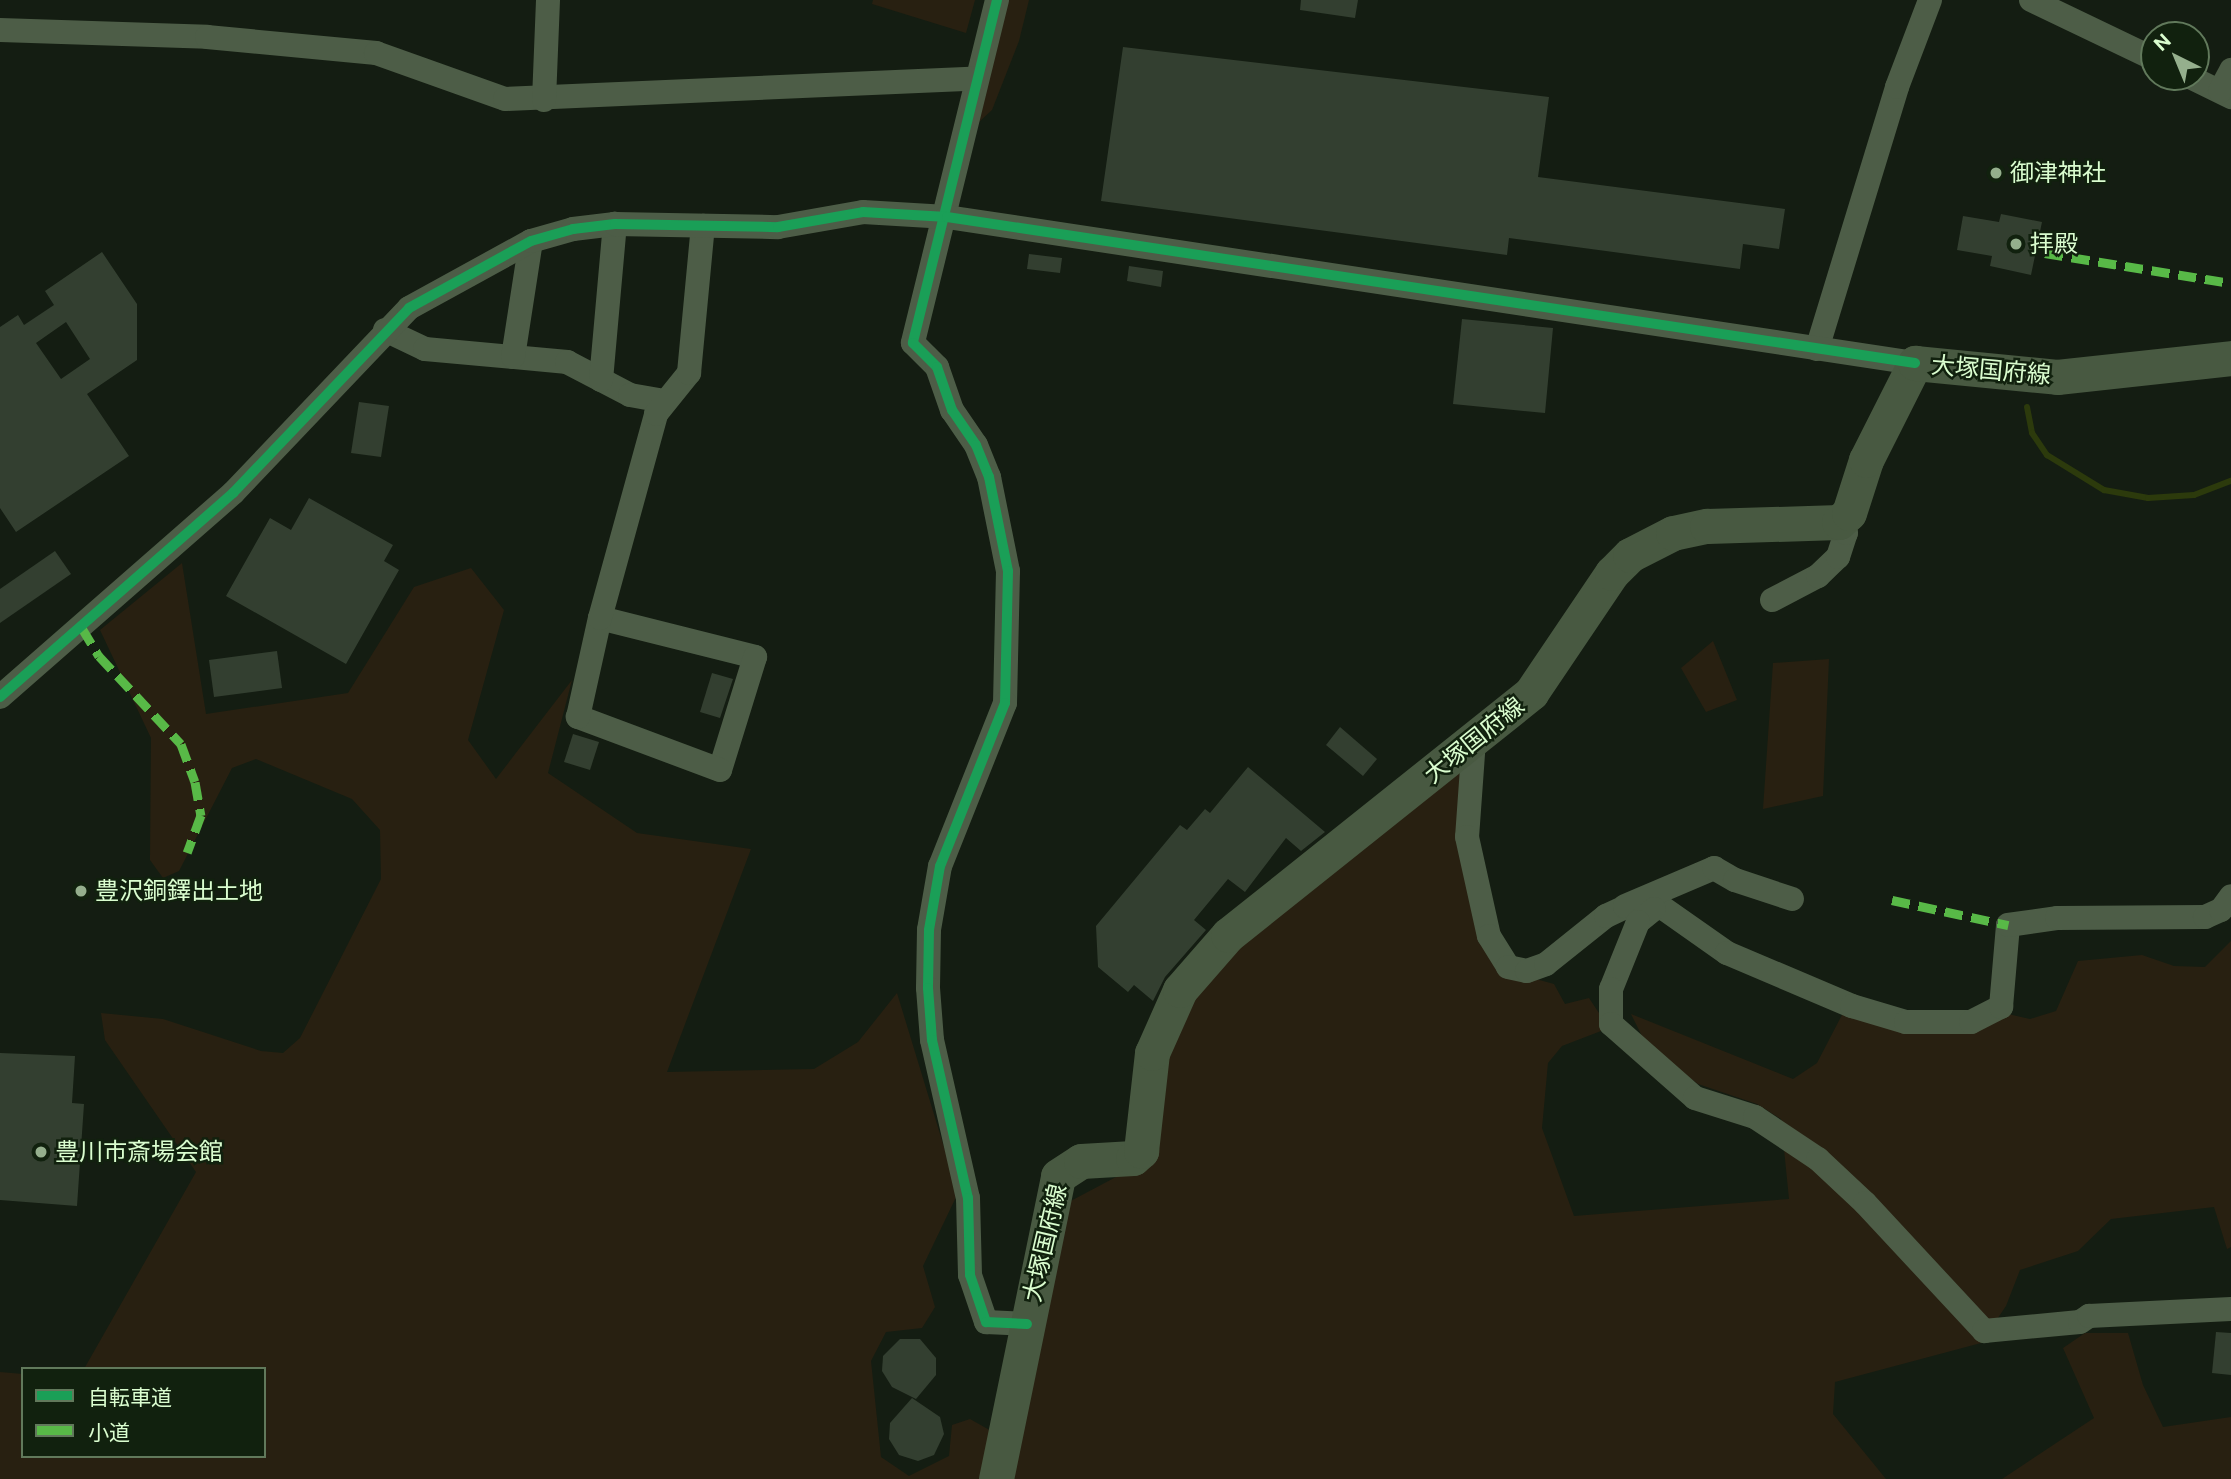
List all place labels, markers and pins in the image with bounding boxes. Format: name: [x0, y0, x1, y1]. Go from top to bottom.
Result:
place label: 御津神社: [2010, 159, 2106, 187]
marker: 御津神社: [1988, 165, 2004, 181]
place label: 拝殿: [2030, 230, 2078, 258]
marker: 拝殿: [2008, 236, 2024, 252]
place label: 豊沢銅鐸出土地: [95, 877, 263, 905]
marker: 豊沢銅鐸出土地: [73, 883, 89, 899]
place label: 豊川市斎場会館: [55, 1138, 223, 1166]
marker: 豊川市斎場会館: [33, 1144, 49, 1160]

